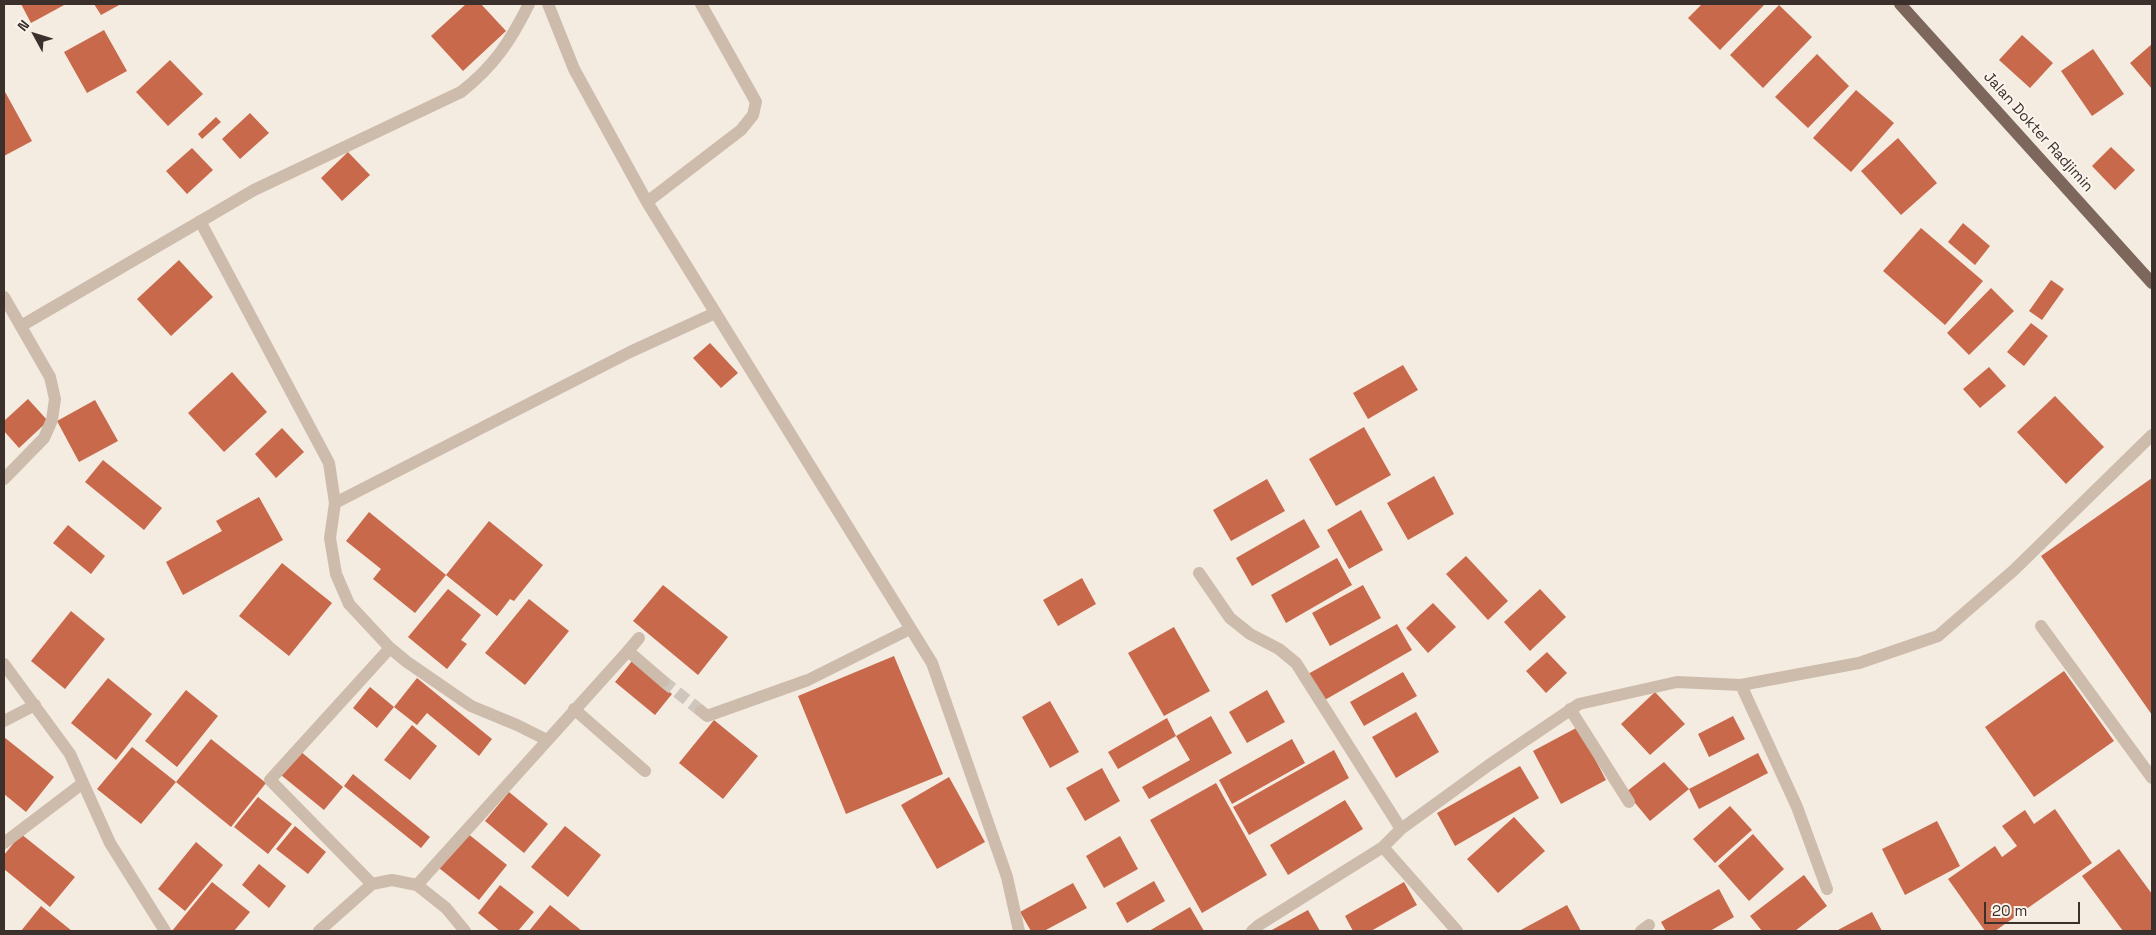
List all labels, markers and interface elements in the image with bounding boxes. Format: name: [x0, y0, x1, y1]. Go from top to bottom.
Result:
north arrow: [10, 10, 60, 60]
text: N: [13, 16, 33, 35]
street label: Jalan Dokter Radjimin: [1979, 68, 2097, 196]
scale bar: [1986, 892, 2082, 924]
text: 20 m: [1992, 901, 2027, 920]

